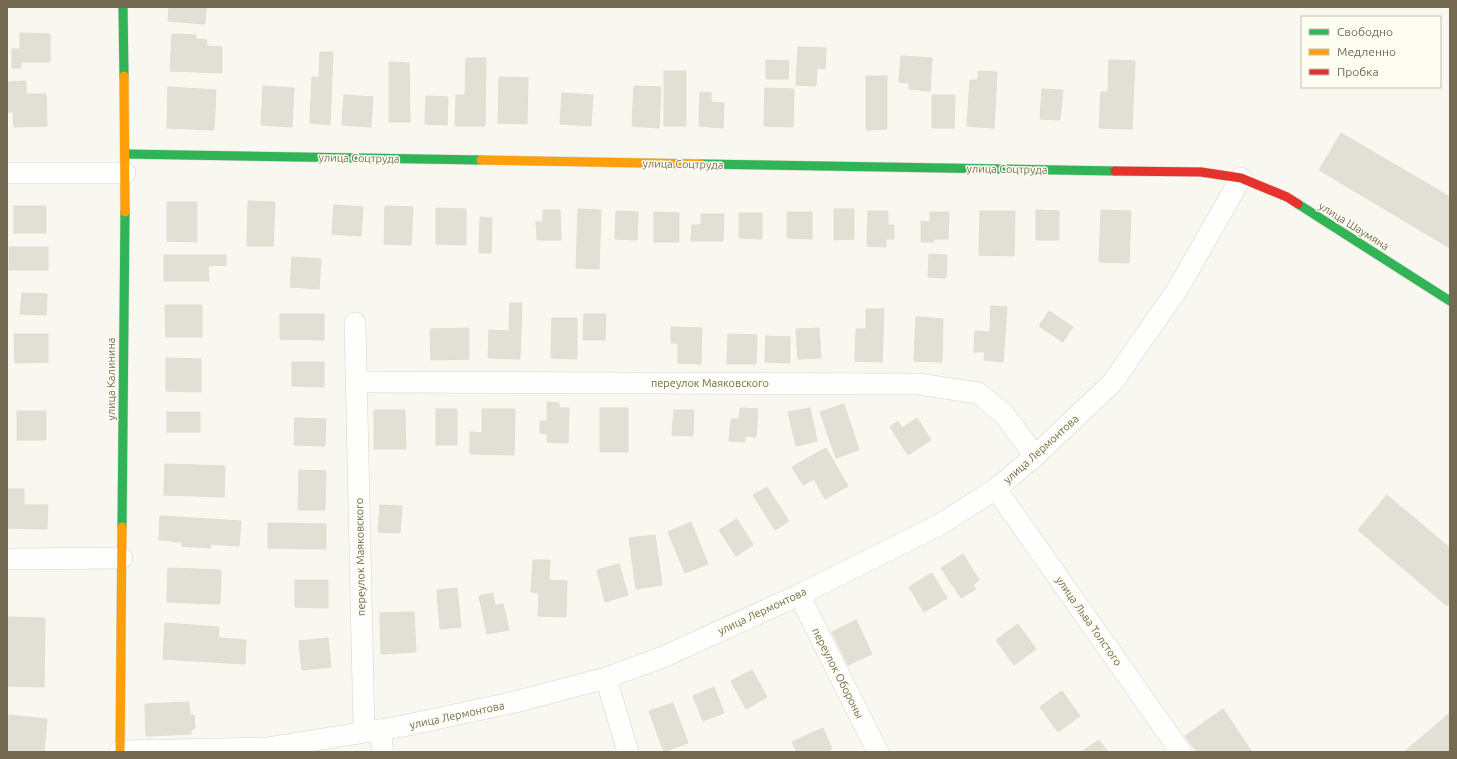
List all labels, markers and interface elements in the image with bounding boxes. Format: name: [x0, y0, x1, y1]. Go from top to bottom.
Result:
legend: [1301, 16, 1441, 88]
text: Свободно: [1337, 25, 1393, 38]
text: Медленно: [1337, 45, 1396, 58]
text: Пробка: [1337, 65, 1379, 78]
street label: улица Соцтруда: [319, 151, 399, 165]
street label: улица Соцтруда: [643, 157, 723, 171]
street label: улица Соцтруда: [967, 162, 1047, 176]
street label: улица Шаумяна: [1317, 200, 1391, 252]
street label: улица Калинина: [105, 338, 117, 420]
street label: переулок Маяковского: [651, 377, 769, 389]
street label: улица Лермонтова: [1001, 412, 1081, 486]
street label: переулок Маяковского: [353, 498, 367, 616]
street label: улица Льва Толстого: [1054, 574, 1124, 668]
street label: улица Лермонтова: [716, 585, 808, 637]
street label: переулок Обороны: [810, 626, 866, 720]
street label: улица Лермонтова: [408, 699, 506, 731]

